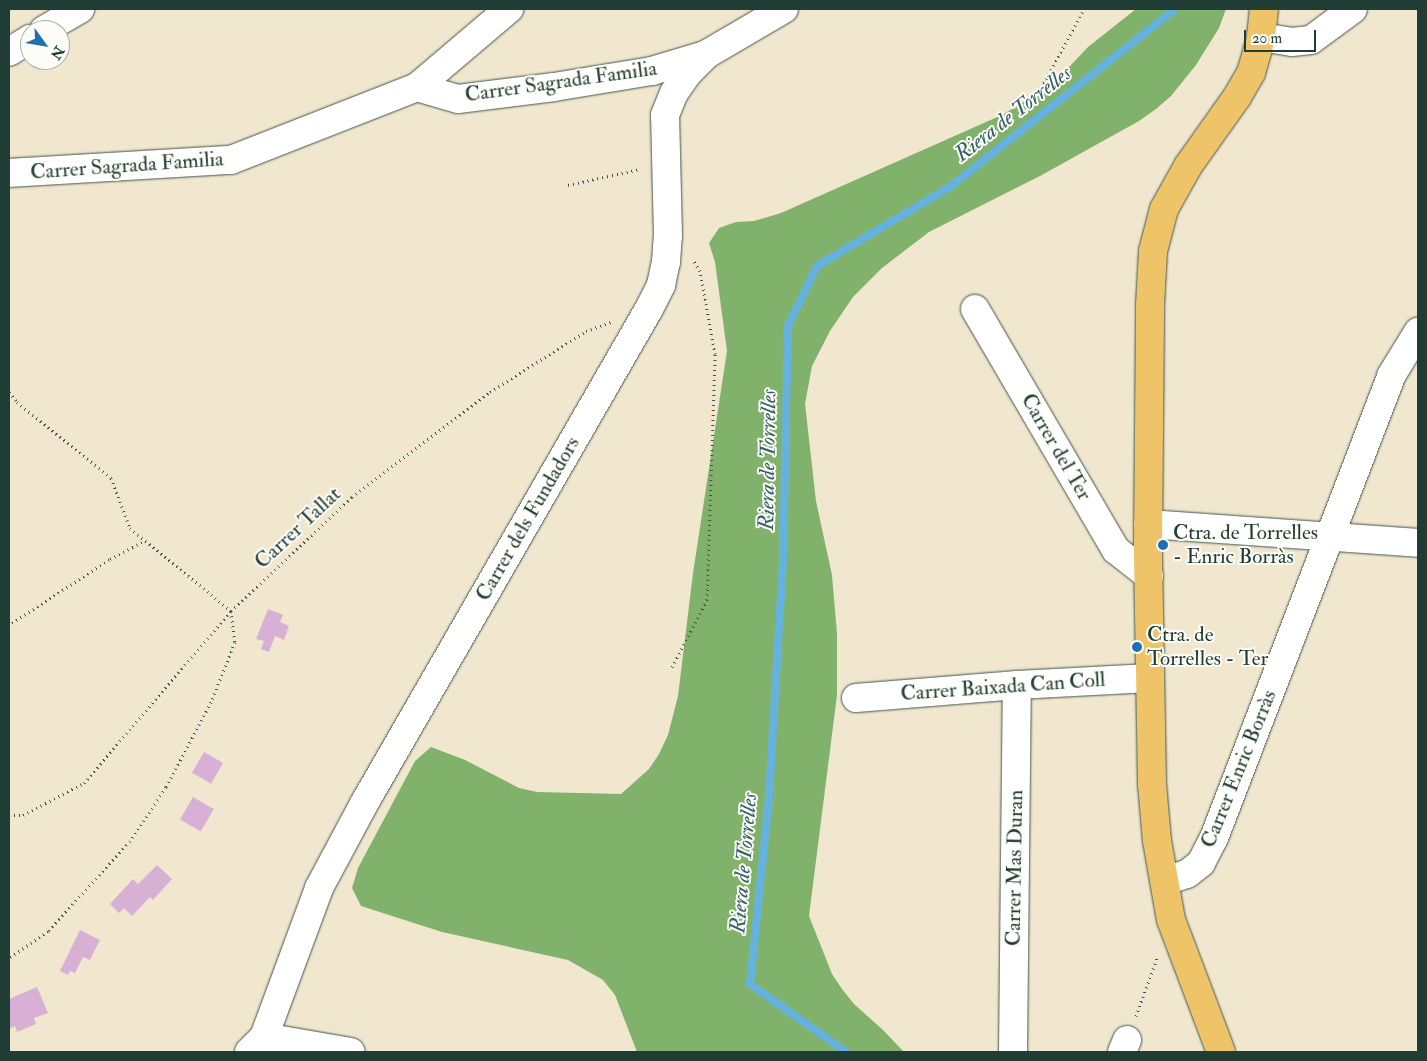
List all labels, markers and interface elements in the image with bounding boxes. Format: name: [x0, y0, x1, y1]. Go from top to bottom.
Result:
north arrow: [20, 20, 70, 70]
scale bar: [1247, 20, 1320, 52]
text: 20 m: [1252, 29, 1282, 48]
text: N: [47, 43, 68, 63]
street label: Carrer Sagrada Familia: [463, 56, 659, 108]
water label: Riera de Torrelles: [949, 60, 1077, 168]
street label: Carrer Sagrada Familia: [29, 147, 225, 185]
water label: Riera de Torrelles: [754, 389, 782, 531]
street label: Carrer del Ter: [1015, 389, 1097, 505]
street label: Carrer dels Fundadors: [471, 432, 585, 606]
street label: Carrer Tallat: [250, 482, 346, 574]
place label: Ctra. de Torrelles - Enric Borràs: [1173, 520, 1318, 570]
marker: Ctra. de Torrelles - Enric Borràs: [1157, 539, 1169, 551]
place label: Ctra. de Torrelles - Ter: [1147, 622, 1268, 672]
marker: Ctra. de Torrelles - Ter: [1131, 641, 1143, 653]
street label: Carrer Baixada Can Coll: [900, 667, 1106, 707]
street label: Carrer Enric Borràs: [1196, 686, 1282, 852]
street label: Carrer Mas Duran: [1001, 790, 1029, 946]
water label: Riera de Torrelles: [725, 792, 763, 934]

